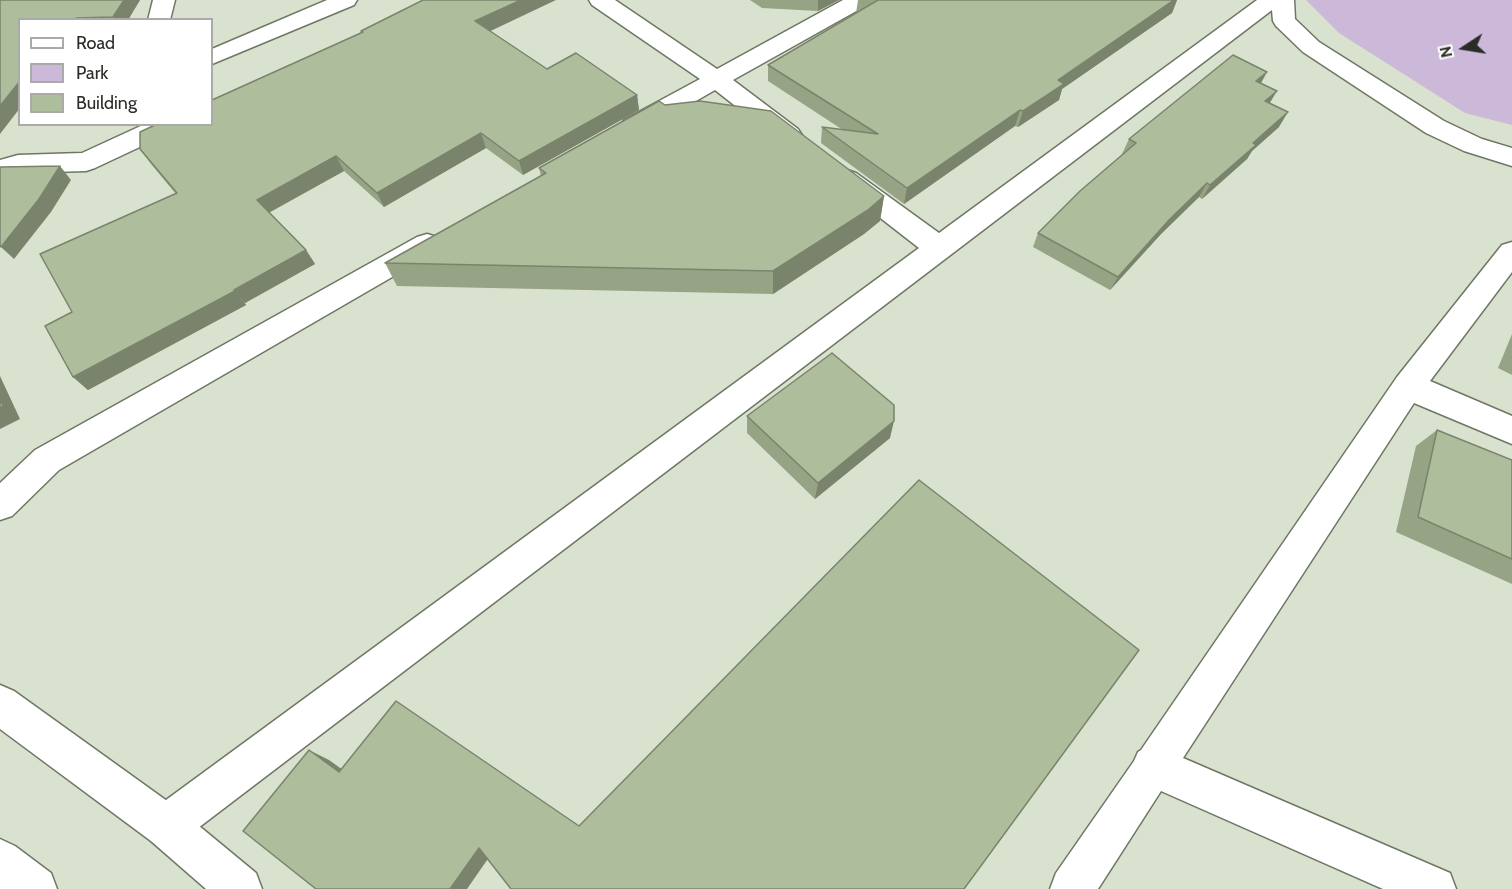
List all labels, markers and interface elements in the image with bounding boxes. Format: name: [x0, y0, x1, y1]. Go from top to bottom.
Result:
legend: [18, 18, 213, 126]
north arrow: [1434, 18, 1494, 78]
text: Road: [76, 32, 115, 54]
text: N: [1435, 44, 1456, 59]
text: Park: [76, 62, 108, 84]
text: Building: [76, 92, 137, 114]

